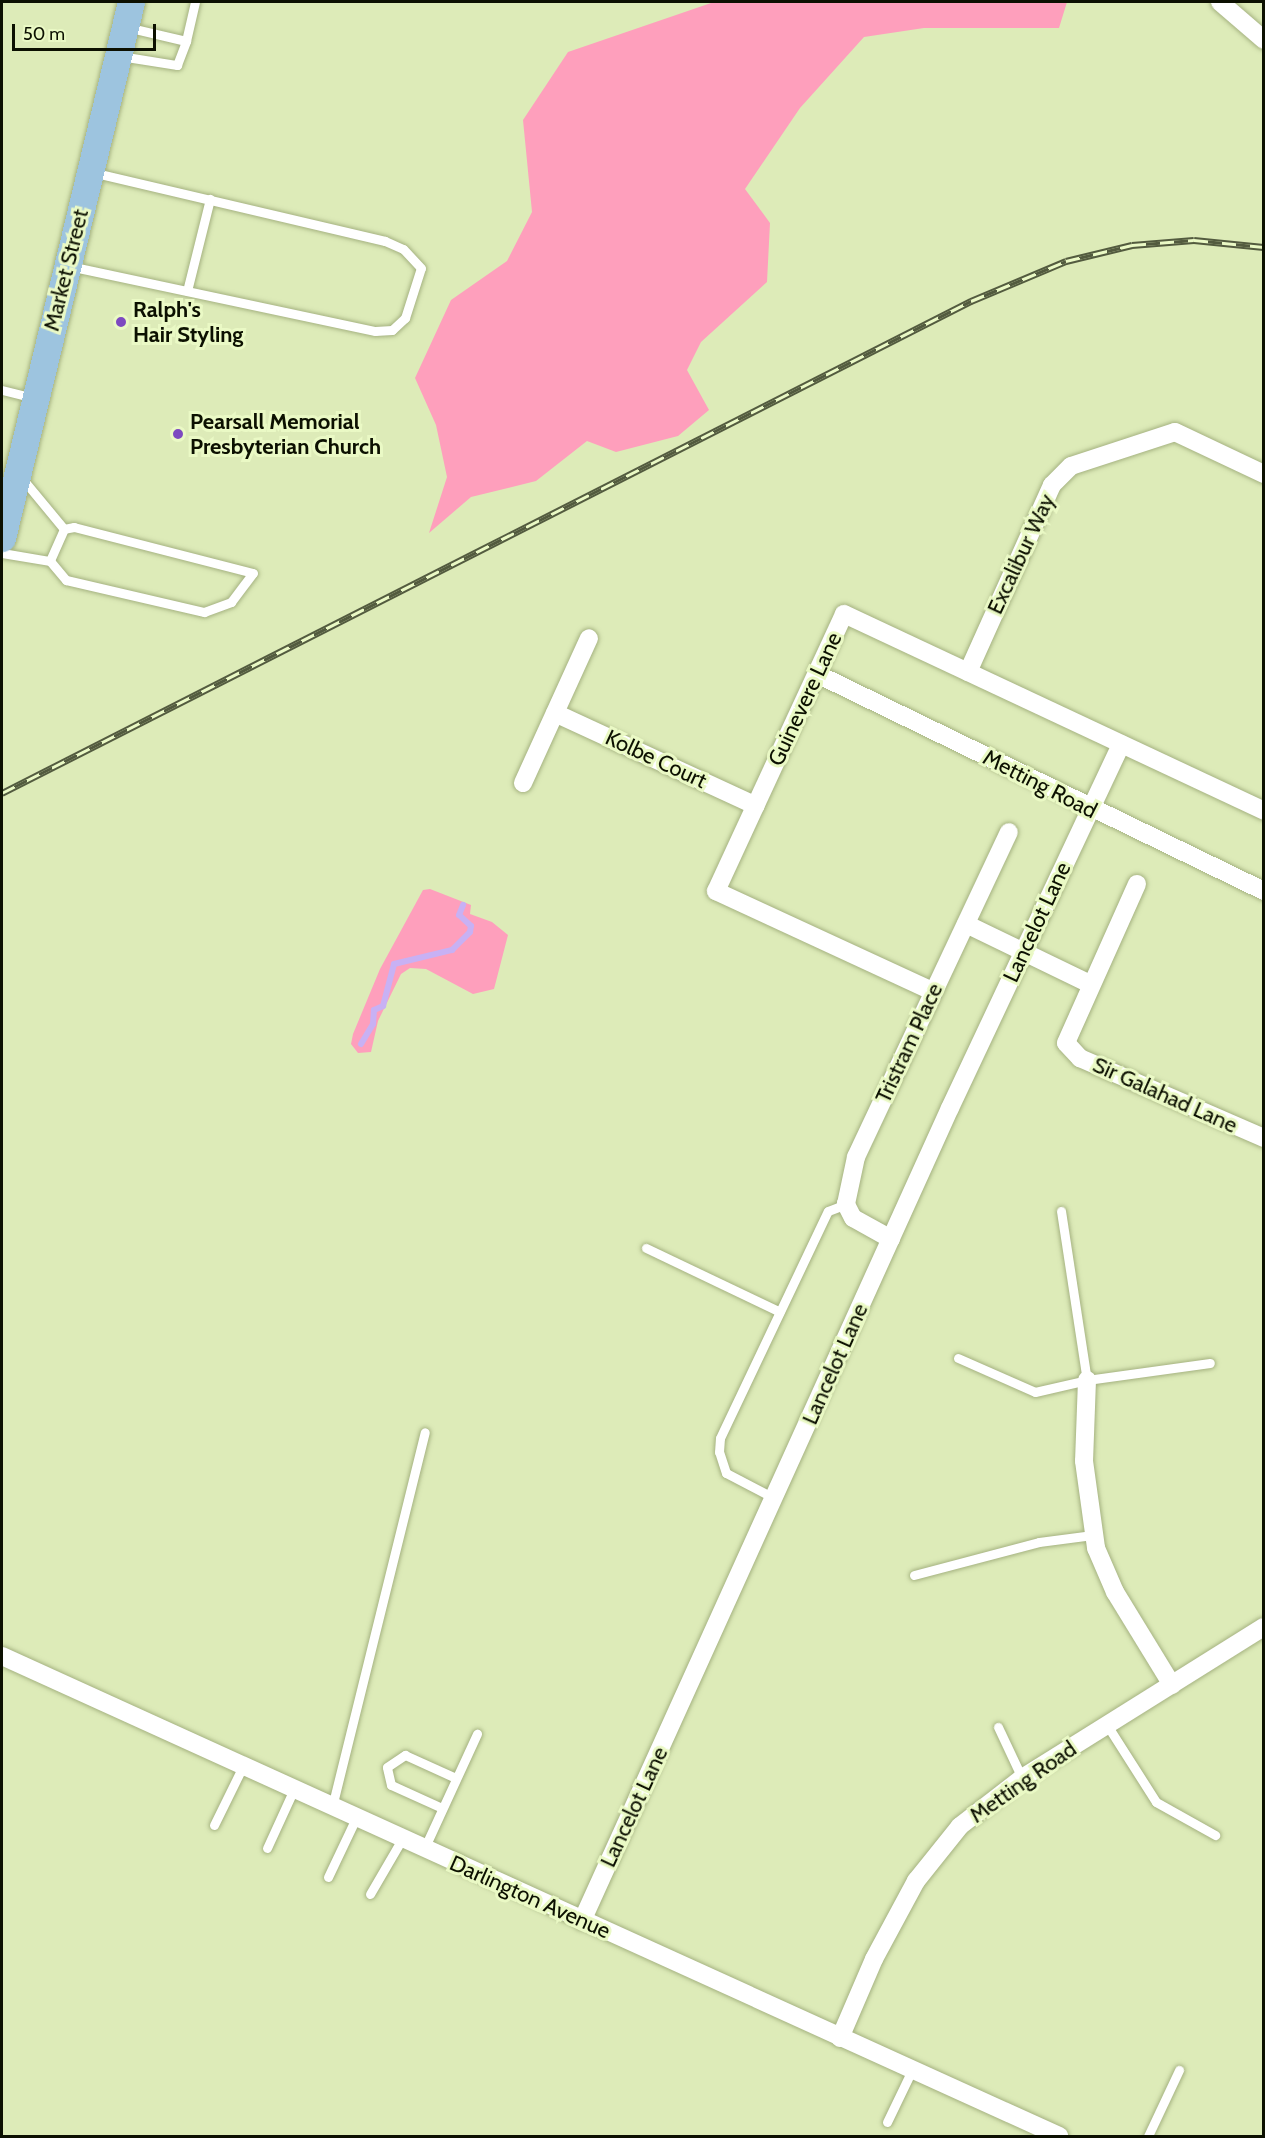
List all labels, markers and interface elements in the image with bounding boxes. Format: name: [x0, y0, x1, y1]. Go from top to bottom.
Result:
scale bar: [15, 12, 159, 50]
text: 50 m: [23, 23, 65, 45]
street label: Market Street: [38, 206, 94, 334]
place label: Ralph's Hair Styling: [133, 296, 243, 348]
marker: Ralph's Hair Styling: [114, 315, 128, 329]
place label: Pearsall Memorial Presbyterian Church: [190, 408, 381, 460]
marker: Pearsall Memorial Presbyterian Church: [171, 427, 185, 441]
street label: Excalibur Way: [982, 490, 1060, 618]
street label: Guinevere Lane: [763, 628, 847, 770]
street label: Kolbe Court: [601, 724, 711, 794]
street label: Metting Road: [979, 744, 1101, 824]
street label: Lancelot Lane: [998, 858, 1076, 986]
street label: Tristram Place: [870, 979, 948, 1107]
street label: Sir Galahad Lane: [1089, 1051, 1241, 1139]
street label: Lancelot Lane: [797, 1299, 873, 1429]
street label: Metting Road: [965, 1736, 1081, 1828]
street label: Lancelot Lane: [595, 1743, 673, 1871]
street label: Darlington Avenue: [446, 1850, 614, 1944]

